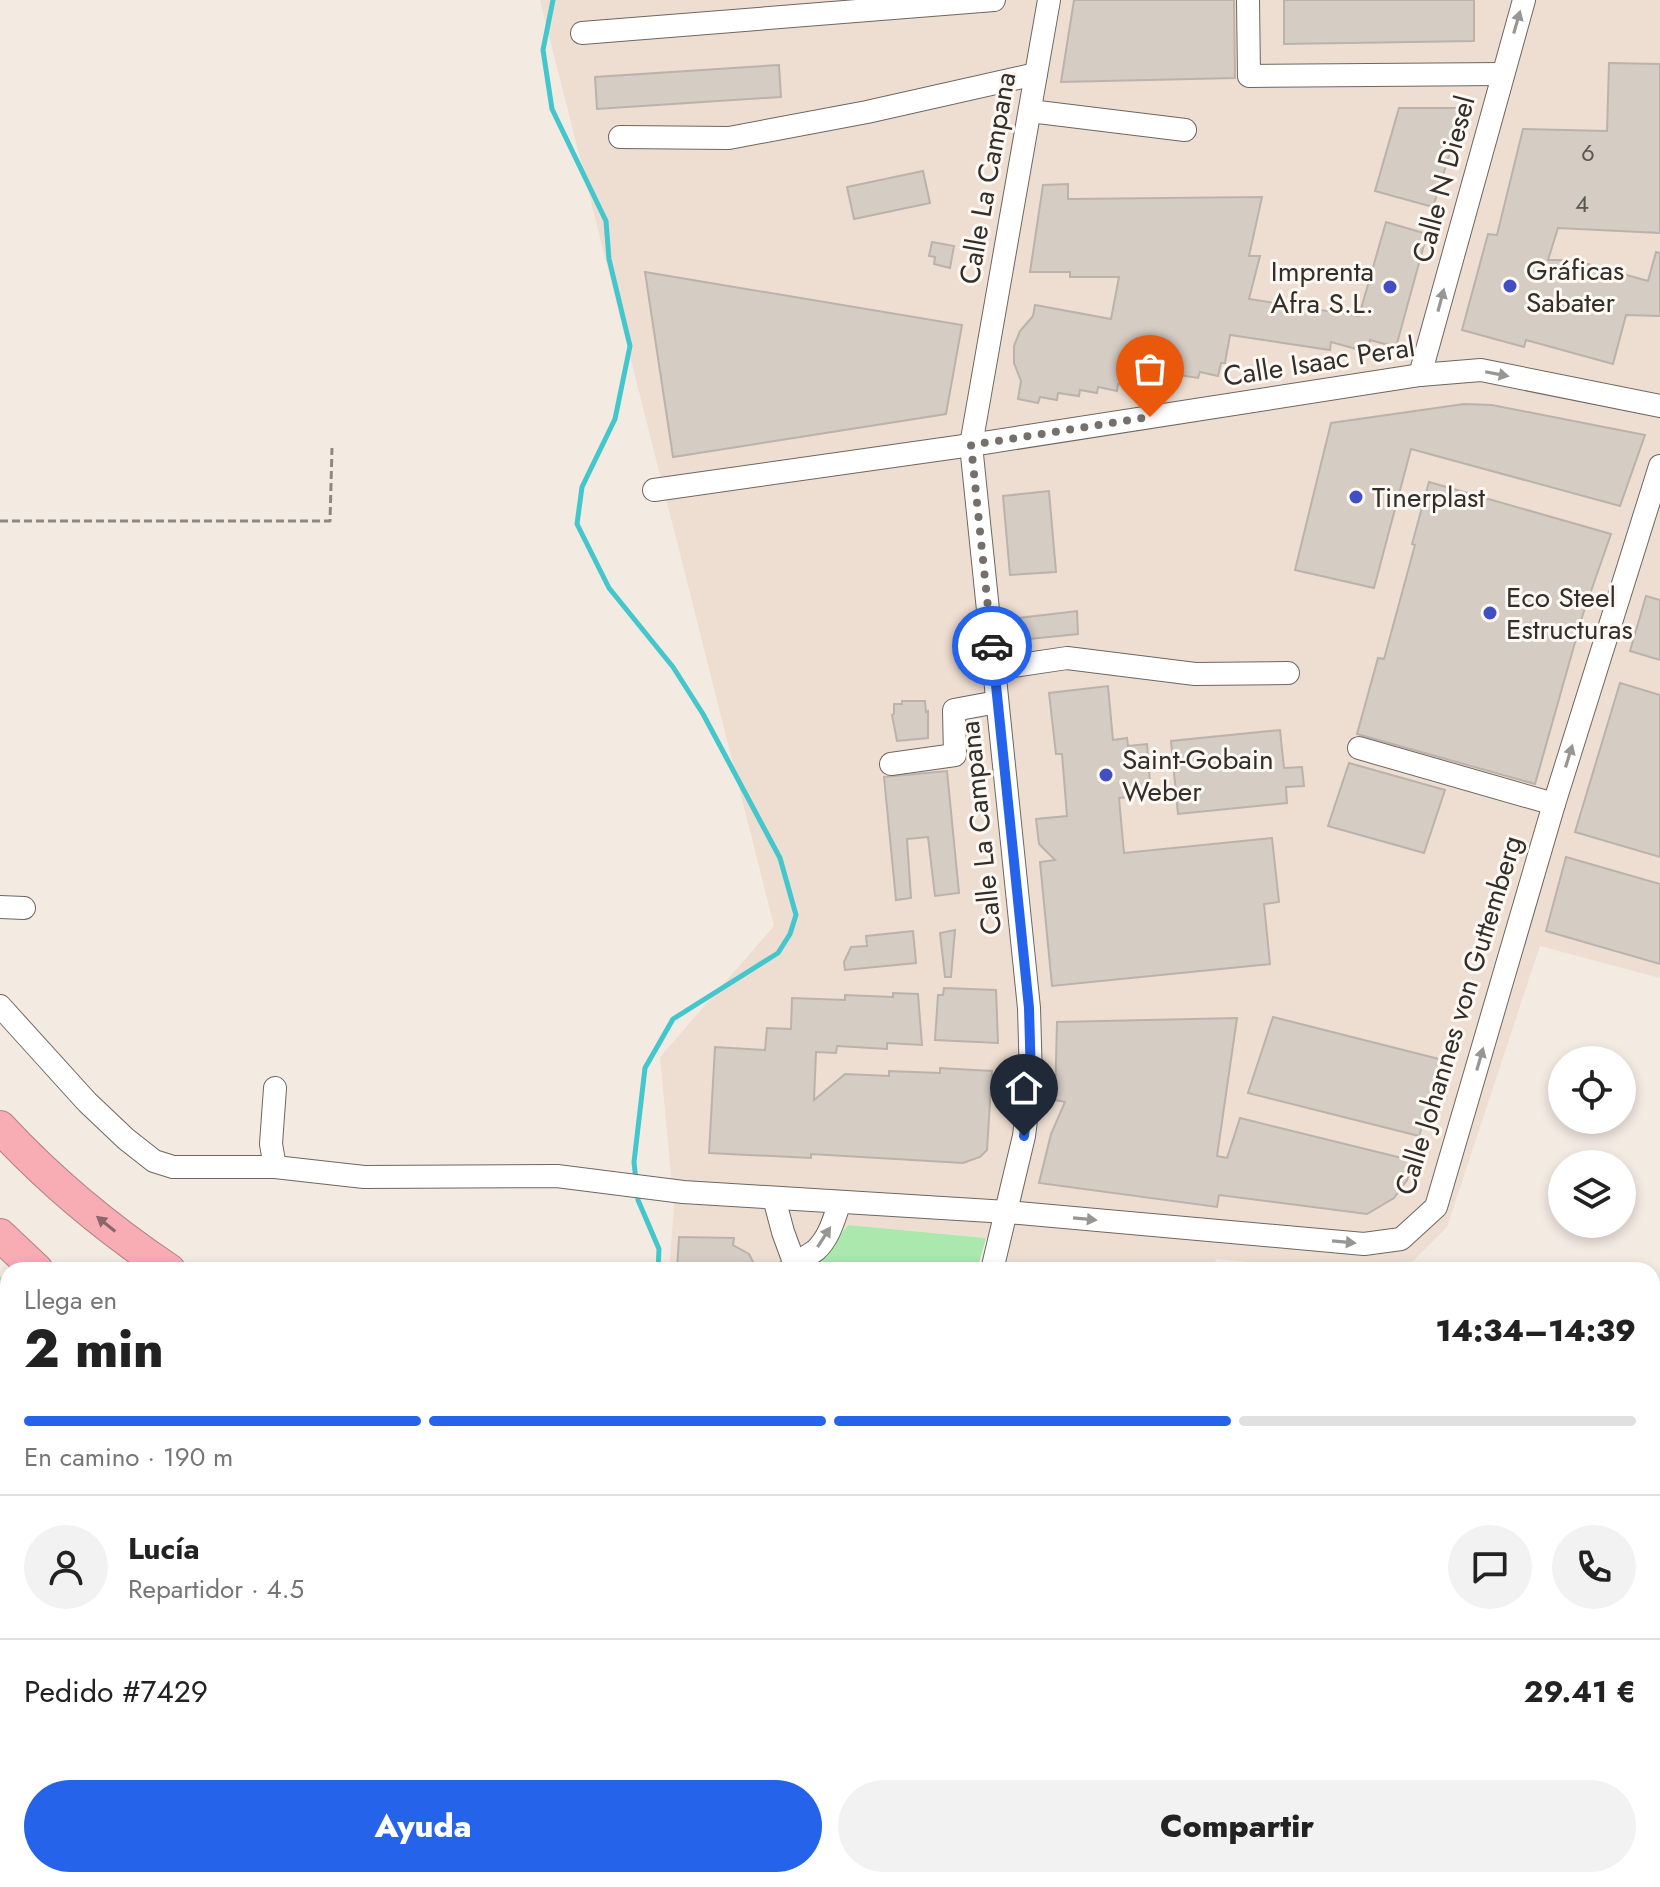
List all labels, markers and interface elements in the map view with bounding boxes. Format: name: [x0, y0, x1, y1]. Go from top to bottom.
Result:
one-way arrow: [1512, 9, 1524, 34]
street label: Calle La Campana: [949, 69, 1026, 287]
street label: Calle N Diesel: [1402, 91, 1485, 267]
house number: 6: [1581, 135, 1595, 170]
house number: 4: [1575, 186, 1589, 221]
place label: Gráficas Sabater: [1526, 250, 1624, 323]
place label: Imprenta Afra S.L.: [1270, 251, 1374, 324]
marker: Gráficas Sabater: [1501, 277, 1519, 295]
marker: Imprenta Afra S.L.: [1381, 278, 1399, 296]
one-way arrow: [1435, 287, 1447, 312]
street label: Calle Isaac Peral: [1220, 326, 1418, 397]
pin: [1116, 335, 1184, 417]
icon: bag: [1128, 347, 1172, 391]
one-way arrow: [1485, 368, 1510, 380]
place label: Tinerplast: [1372, 477, 1485, 518]
marker: Tinerplast: [1347, 488, 1365, 506]
place label: Eco Steel Estructuras: [1506, 577, 1633, 650]
marker: Eco Steel Estructuras: [1481, 604, 1499, 622]
courier: [952, 606, 1032, 686]
icon: car: [970, 624, 1014, 668]
street label: Calle La Campana: [949, 719, 1012, 937]
place label: Saint-Gobain Weber: [1122, 739, 1274, 812]
one-way arrow: [1564, 743, 1576, 767]
marker: Saint-Gobain Weber: [1097, 766, 1115, 784]
street label: Calle Johannes von Guttemberg: [1384, 830, 1533, 1200]
one-way arrow: [1474, 1046, 1487, 1070]
map controls: [1548, 1046, 1636, 1238]
button: locate: [1548, 1046, 1636, 1134]
pin: [990, 1054, 1058, 1136]
icon: home: [1002, 1066, 1046, 1110]
button: layers: [1548, 1150, 1636, 1238]
one-way arrow: [1073, 1213, 1098, 1226]
one-way arrow: [96, 1217, 116, 1233]
one-way arrow: [816, 1227, 831, 1248]
one-way arrow: [1332, 1236, 1357, 1249]
text: Llega en: [24, 1281, 117, 1319]
text: 14:34–14:39: [1435, 1309, 1636, 1352]
text: 2 min: [24, 1311, 164, 1387]
text: En camino · 190 m: [24, 1438, 233, 1476]
button: person: [24, 1525, 108, 1609]
button: chat: [1448, 1525, 1532, 1609]
button: phone: [1552, 1525, 1636, 1609]
text: Lucía: [128, 1527, 200, 1570]
text: Repartidor · 4.5: [128, 1570, 304, 1608]
text: Pedido #7429: [24, 1670, 208, 1713]
text: 29.41 €: [1524, 1670, 1636, 1713]
button: Ayuda: [24, 1780, 822, 1872]
button: Compartir: [838, 1780, 1636, 1872]

